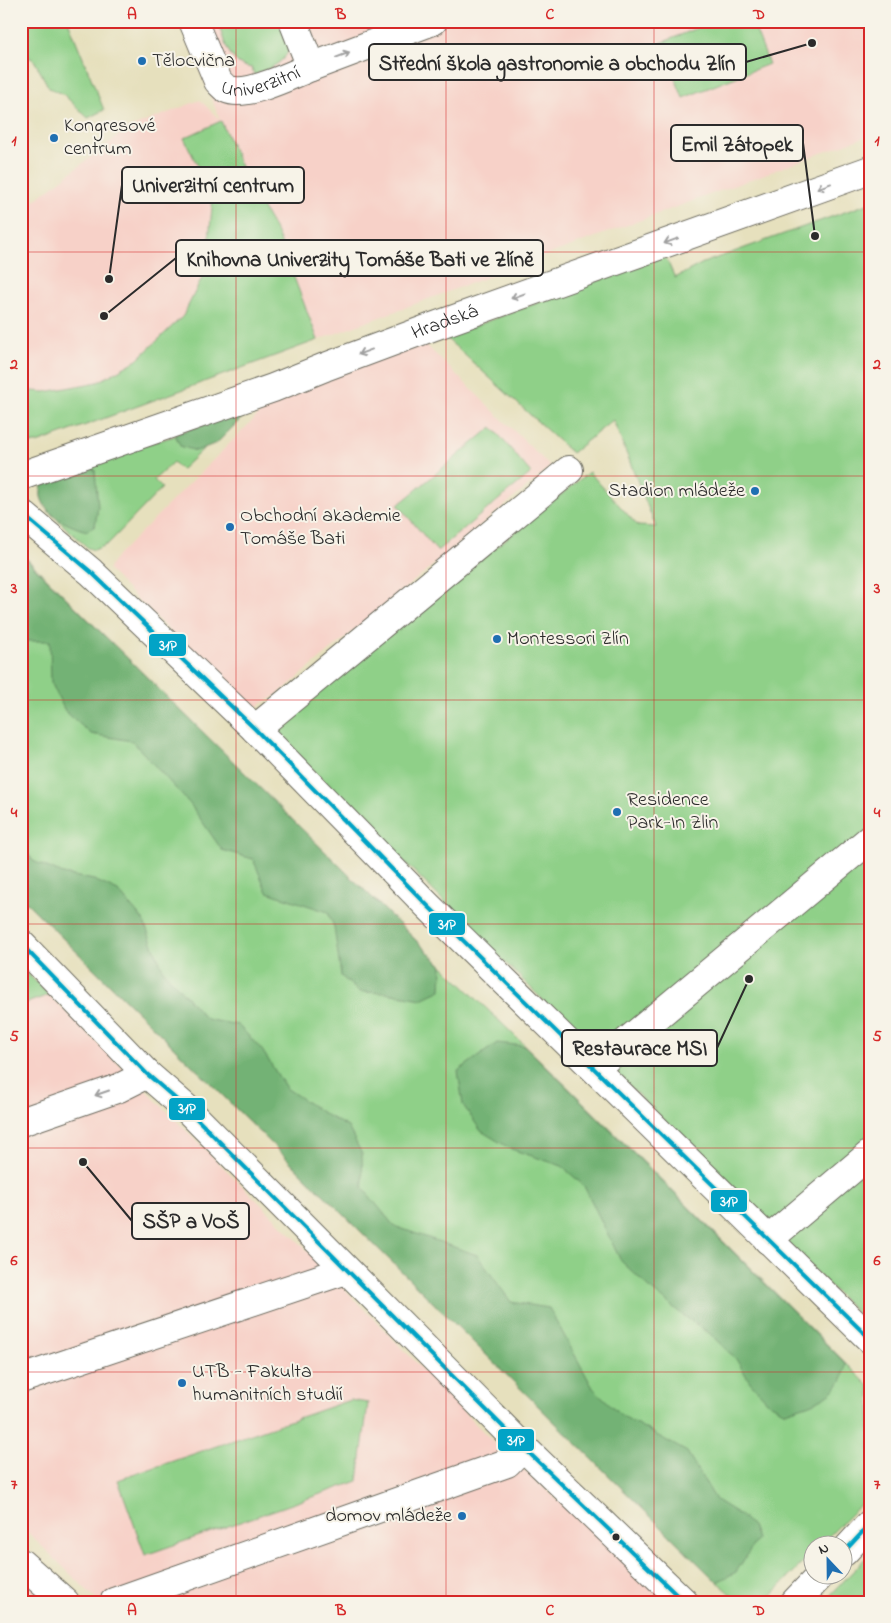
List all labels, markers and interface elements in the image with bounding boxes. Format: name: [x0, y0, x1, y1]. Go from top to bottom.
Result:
text: A: [127, 3, 137, 27]
text: B: [335, 3, 347, 27]
text: C: [546, 3, 555, 27]
text: D: [752, 3, 765, 27]
callout: Střední škola gastronomie a obchodu Zlín: [369, 44, 746, 80]
place label: Tělocvična: [152, 47, 235, 76]
one-way arrow: [335, 50, 350, 60]
text: Střední škola gastronomie a obchodu Zlín: [379, 50, 735, 82]
marker: Tělocvična: [136, 55, 148, 67]
street label: Univerzitní: [216, 59, 305, 106]
place label: Kongresové centrum: [64, 112, 155, 164]
callout: Emil Zátopek: [671, 125, 803, 161]
text: 1: [11, 129, 17, 153]
text: 1: [874, 129, 880, 153]
text: Emil Zátopek: [681, 131, 794, 161]
marker: Kongresové centrum: [48, 132, 60, 144]
callout: Univerzitní centrum: [122, 167, 304, 203]
text: Univerzitní centrum: [132, 172, 294, 202]
one-way arrow: [817, 182, 832, 191]
one-way arrow: [664, 237, 679, 246]
callout: Knihovna Univerzity Tomáše Bati ve Zlíně: [176, 240, 543, 276]
text: Knihovna Univerzity Tomáše Bati ve Zlíně: [186, 246, 534, 278]
one-way arrow: [511, 292, 526, 301]
street label: Hradská: [408, 297, 482, 348]
one-way arrow: [358, 348, 374, 357]
text: 2: [9, 353, 18, 377]
text: 2: [872, 353, 881, 377]
place label: Stadion mládeže: [608, 477, 745, 506]
marker: Stadion mládeže: [749, 485, 761, 497]
place label: Obchodní akademie Tomáše Bati: [240, 502, 401, 554]
marker: Obchodní akademie Tomáše Bati: [224, 521, 236, 533]
text: 3: [10, 577, 18, 601]
text: 3: [873, 577, 881, 601]
place label: Montessori Zlín: [507, 625, 629, 654]
line badge: 31P: [148, 633, 187, 657]
marker: Montessori Zlín: [491, 633, 503, 645]
text: 31P: [158, 636, 177, 657]
place label: Residence Park-In Zlin: [627, 786, 719, 838]
text: 4: [10, 801, 18, 825]
text: 4: [873, 801, 881, 825]
marker: Residence Park-In Zlin: [611, 806, 623, 818]
line badge: 31P: [428, 912, 466, 936]
text: 31P: [437, 915, 456, 936]
text: 5: [9, 1025, 19, 1049]
text: 5: [872, 1025, 882, 1049]
callout: Restaurace MSI: [562, 1030, 717, 1066]
text: Restaurace MSI: [572, 1035, 708, 1065]
one-way arrow: [95, 1089, 111, 1099]
line badge: 31P: [168, 1097, 206, 1121]
text: 31P: [177, 1099, 196, 1120]
line badge: 31P: [710, 1189, 748, 1213]
text: 31P: [719, 1192, 738, 1213]
callout: SŠP a VOŠ: [132, 1203, 249, 1239]
text: SŠP a VOŠ: [143, 1208, 240, 1238]
text: 6: [9, 1249, 18, 1273]
text: 6: [872, 1249, 881, 1273]
place label: UTB - Fakulta humanitních studií: [192, 1358, 343, 1410]
marker: UTB - Fakulta humanitních studií: [176, 1377, 188, 1389]
line badge: 31P: [497, 1428, 535, 1452]
text: 31P: [506, 1431, 525, 1452]
text: 7: [11, 1473, 18, 1497]
text: 7: [874, 1473, 881, 1497]
place label: domov mládeže: [325, 1502, 452, 1531]
marker: domov mládeže: [456, 1510, 468, 1522]
unlabelled marker: [611, 1532, 621, 1542]
north arrow: [804, 1536, 854, 1586]
text: N: [815, 1538, 832, 1561]
text: A: [127, 1599, 137, 1623]
text: B: [335, 1599, 347, 1623]
text: C: [546, 1599, 555, 1623]
text: D: [752, 1599, 765, 1623]

